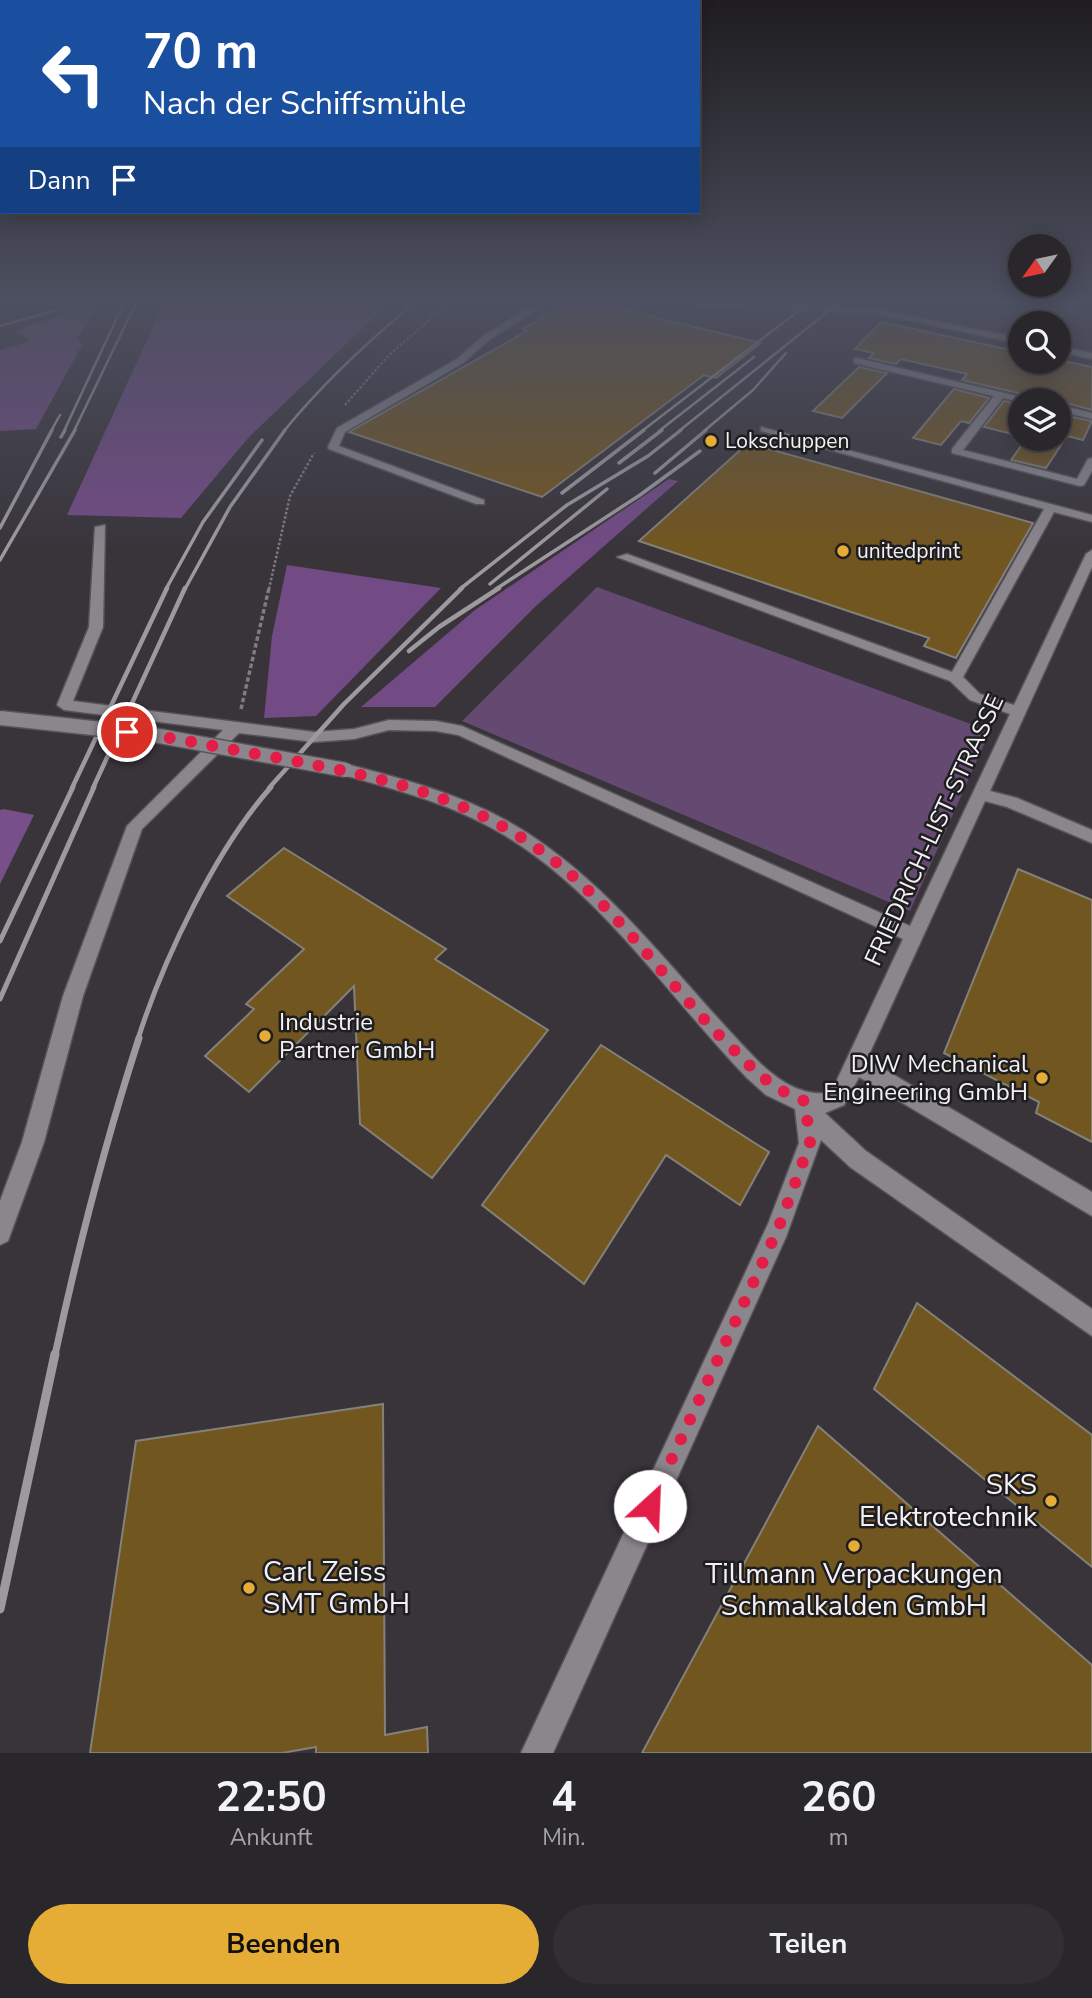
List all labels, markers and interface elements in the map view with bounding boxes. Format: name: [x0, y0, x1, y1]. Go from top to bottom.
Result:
text: 70 m: [143, 18, 258, 85]
icon: left: [28, 28, 119, 119]
text: Nach der Schiffsmühle: [143, 82, 466, 125]
icon: arrive: [105, 161, 143, 199]
text: Dann: [28, 163, 91, 198]
north arrow: [1008, 234, 1071, 298]
map controls: [1008, 234, 1071, 451]
button: search: [1008, 311, 1071, 374]
button: layers: [1008, 388, 1071, 451]
place label: Lokschuppen: [725, 427, 849, 455]
marker: Lokschuppen: [703, 433, 719, 449]
place label: unitedprint: [857, 537, 961, 565]
marker: unitedprint: [835, 543, 851, 559]
street label: FRIEDRICH-LIST-STRASSE: [857, 689, 1011, 971]
pin: [97, 702, 157, 762]
icon: arrive: [108, 713, 146, 751]
place label: Industrie Partner GmbH: [279, 1006, 435, 1066]
marker: Industrie Partner GmbH: [257, 1028, 273, 1044]
place label: DIW Mechanical Engineering GmbH: [823, 1048, 1028, 1108]
marker: DIW Mechanical Engineering GmbH: [1034, 1070, 1050, 1086]
place label: SKS Elektrotechnik: [859, 1466, 1038, 1536]
position arrow: [613, 1469, 687, 1543]
marker: SKS Elektrotechnik: [1043, 1493, 1059, 1509]
marker: Tillmann Verpackungen Schmalkalden GmbH: [846, 1538, 862, 1554]
place label: Carl Zeiss SMT GmbH: [263, 1553, 410, 1623]
place label: Tillmann Verpackungen Schmalkalden GmbH: [705, 1555, 1003, 1625]
marker: Carl Zeiss SMT GmbH: [241, 1580, 257, 1596]
text: 22:50: [215, 1769, 327, 1826]
text: 4: [551, 1769, 576, 1826]
text: 260: [801, 1769, 877, 1826]
text: Ankunft: [230, 1822, 312, 1853]
text: Min.: [542, 1822, 585, 1853]
text: m: [829, 1822, 849, 1853]
button: Beenden: [28, 1904, 539, 1984]
button: Teilen: [553, 1904, 1064, 1984]

